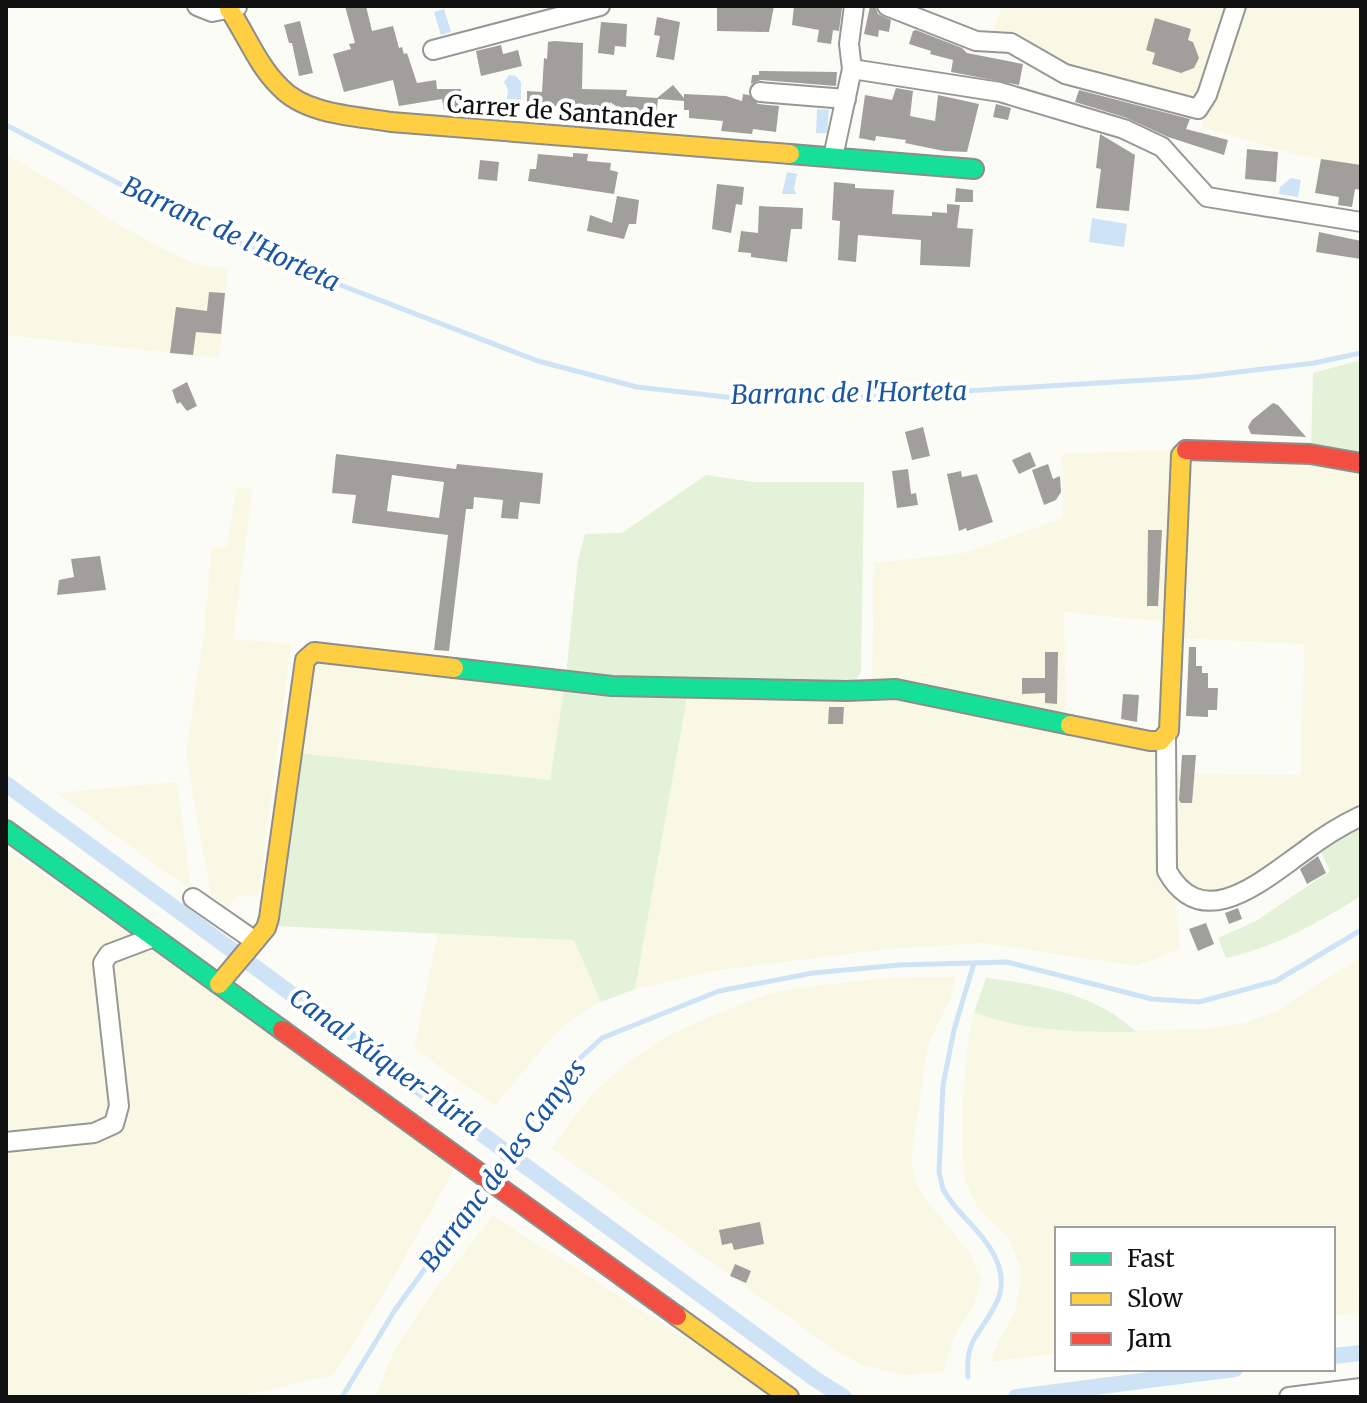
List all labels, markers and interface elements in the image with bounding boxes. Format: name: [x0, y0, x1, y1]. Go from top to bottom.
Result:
street label: Carrer de Santander: [446, 88, 679, 135]
water label: Barranc de l'Horteta: [117, 169, 345, 298]
water label: Barranc de l'Horteta: [731, 374, 967, 411]
water label: Canal Xúquer-Túria: [283, 980, 490, 1143]
water label: Barranc de les Canyes: [412, 1052, 593, 1277]
legend: [1055, 1227, 1335, 1371]
text: Fast: [1127, 1243, 1175, 1274]
text: Slow: [1127, 1283, 1183, 1314]
text: Jam: [1126, 1323, 1172, 1354]

